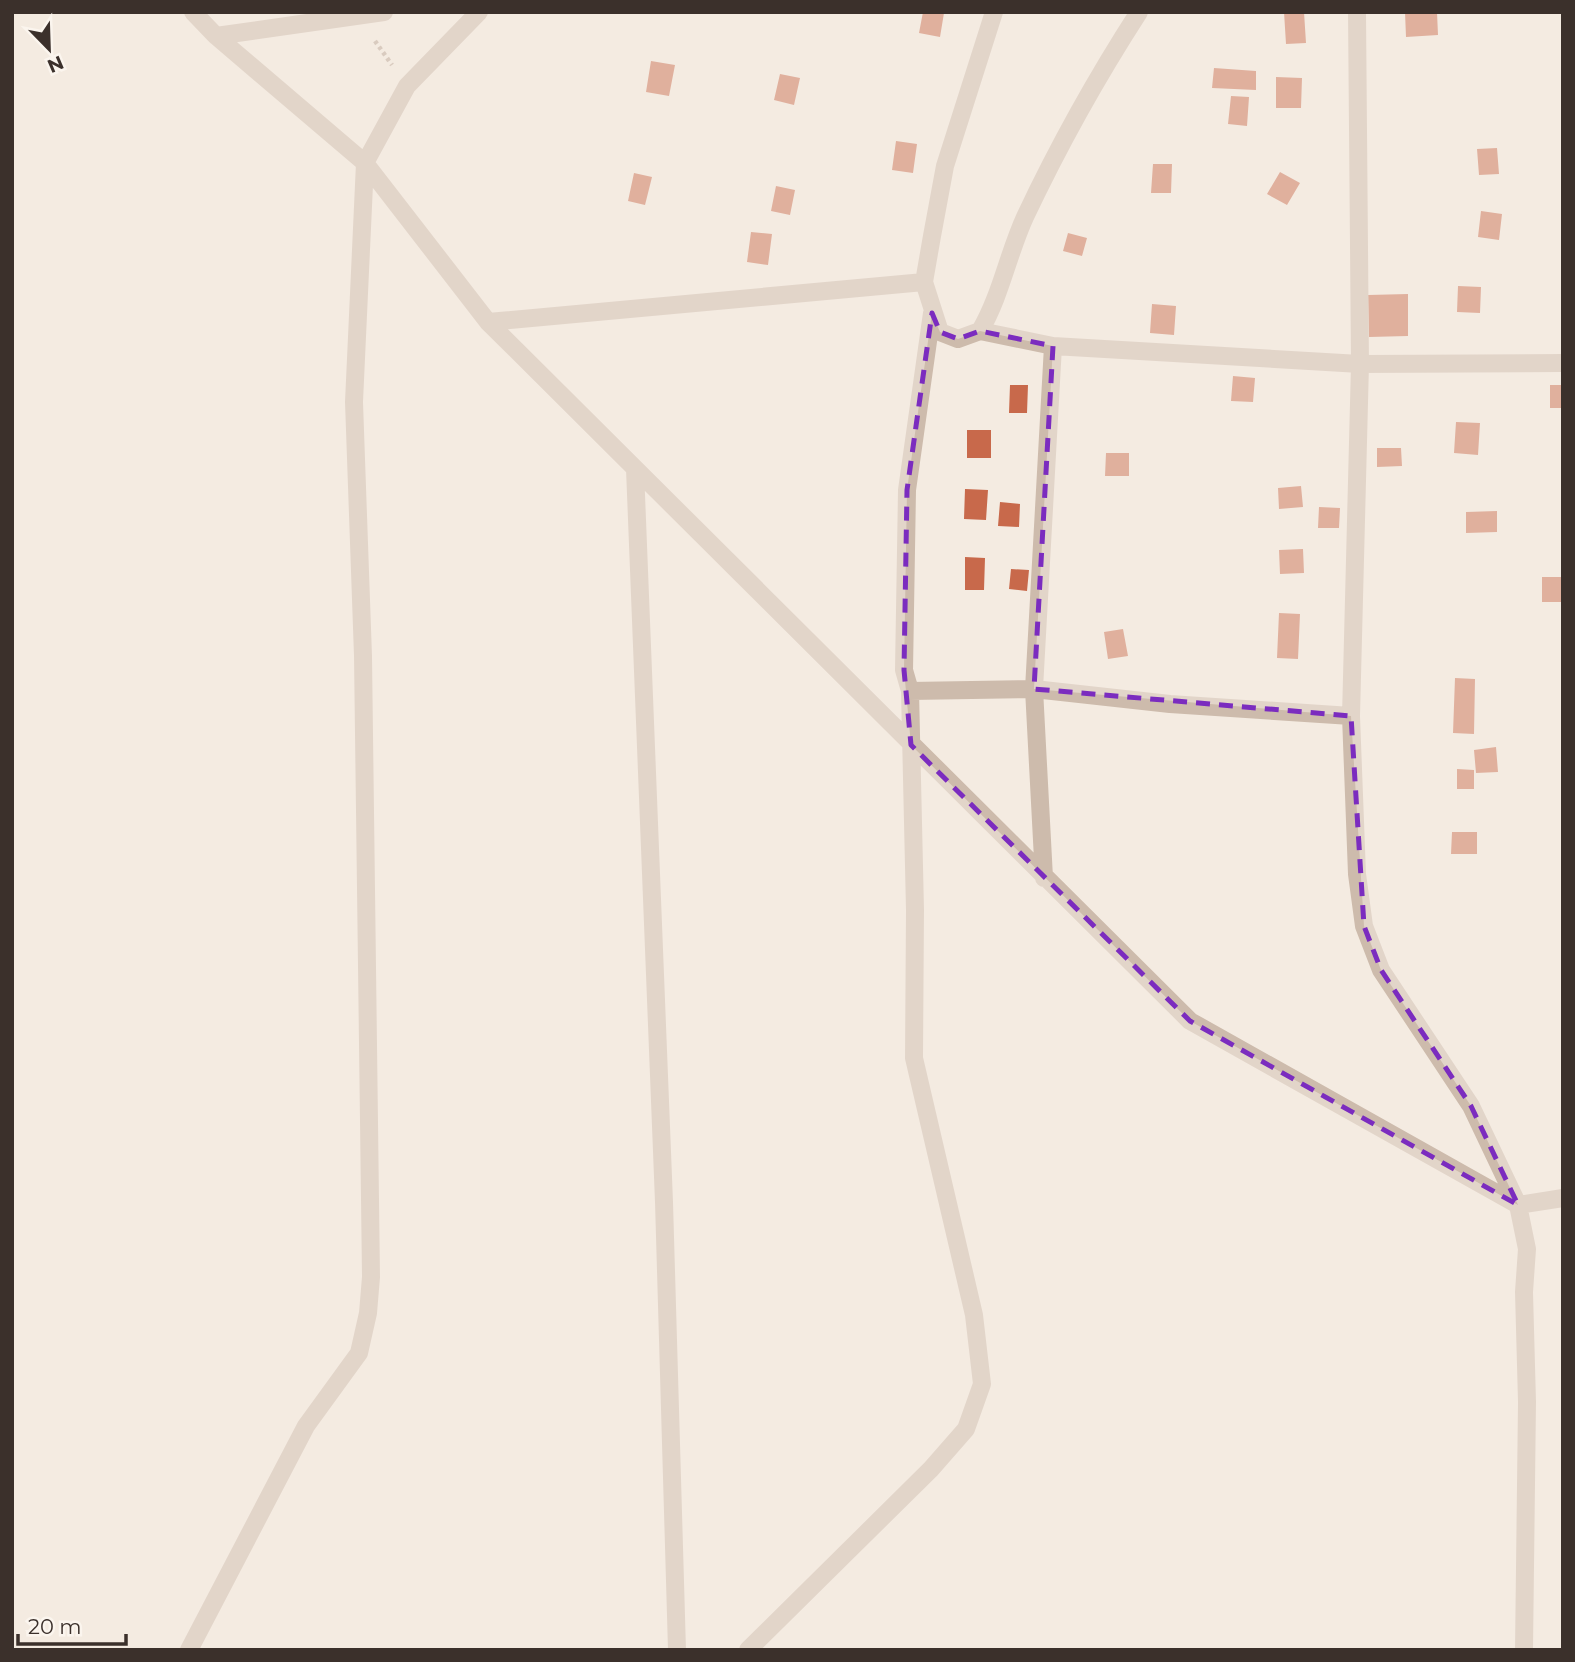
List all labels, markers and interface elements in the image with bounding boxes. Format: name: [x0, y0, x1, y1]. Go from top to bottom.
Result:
north arrow: [14, 14, 84, 84]
text: N: [44, 51, 67, 78]
scale bar: [18, 1602, 126, 1646]
text: 20 m: [28, 1614, 82, 1639]

